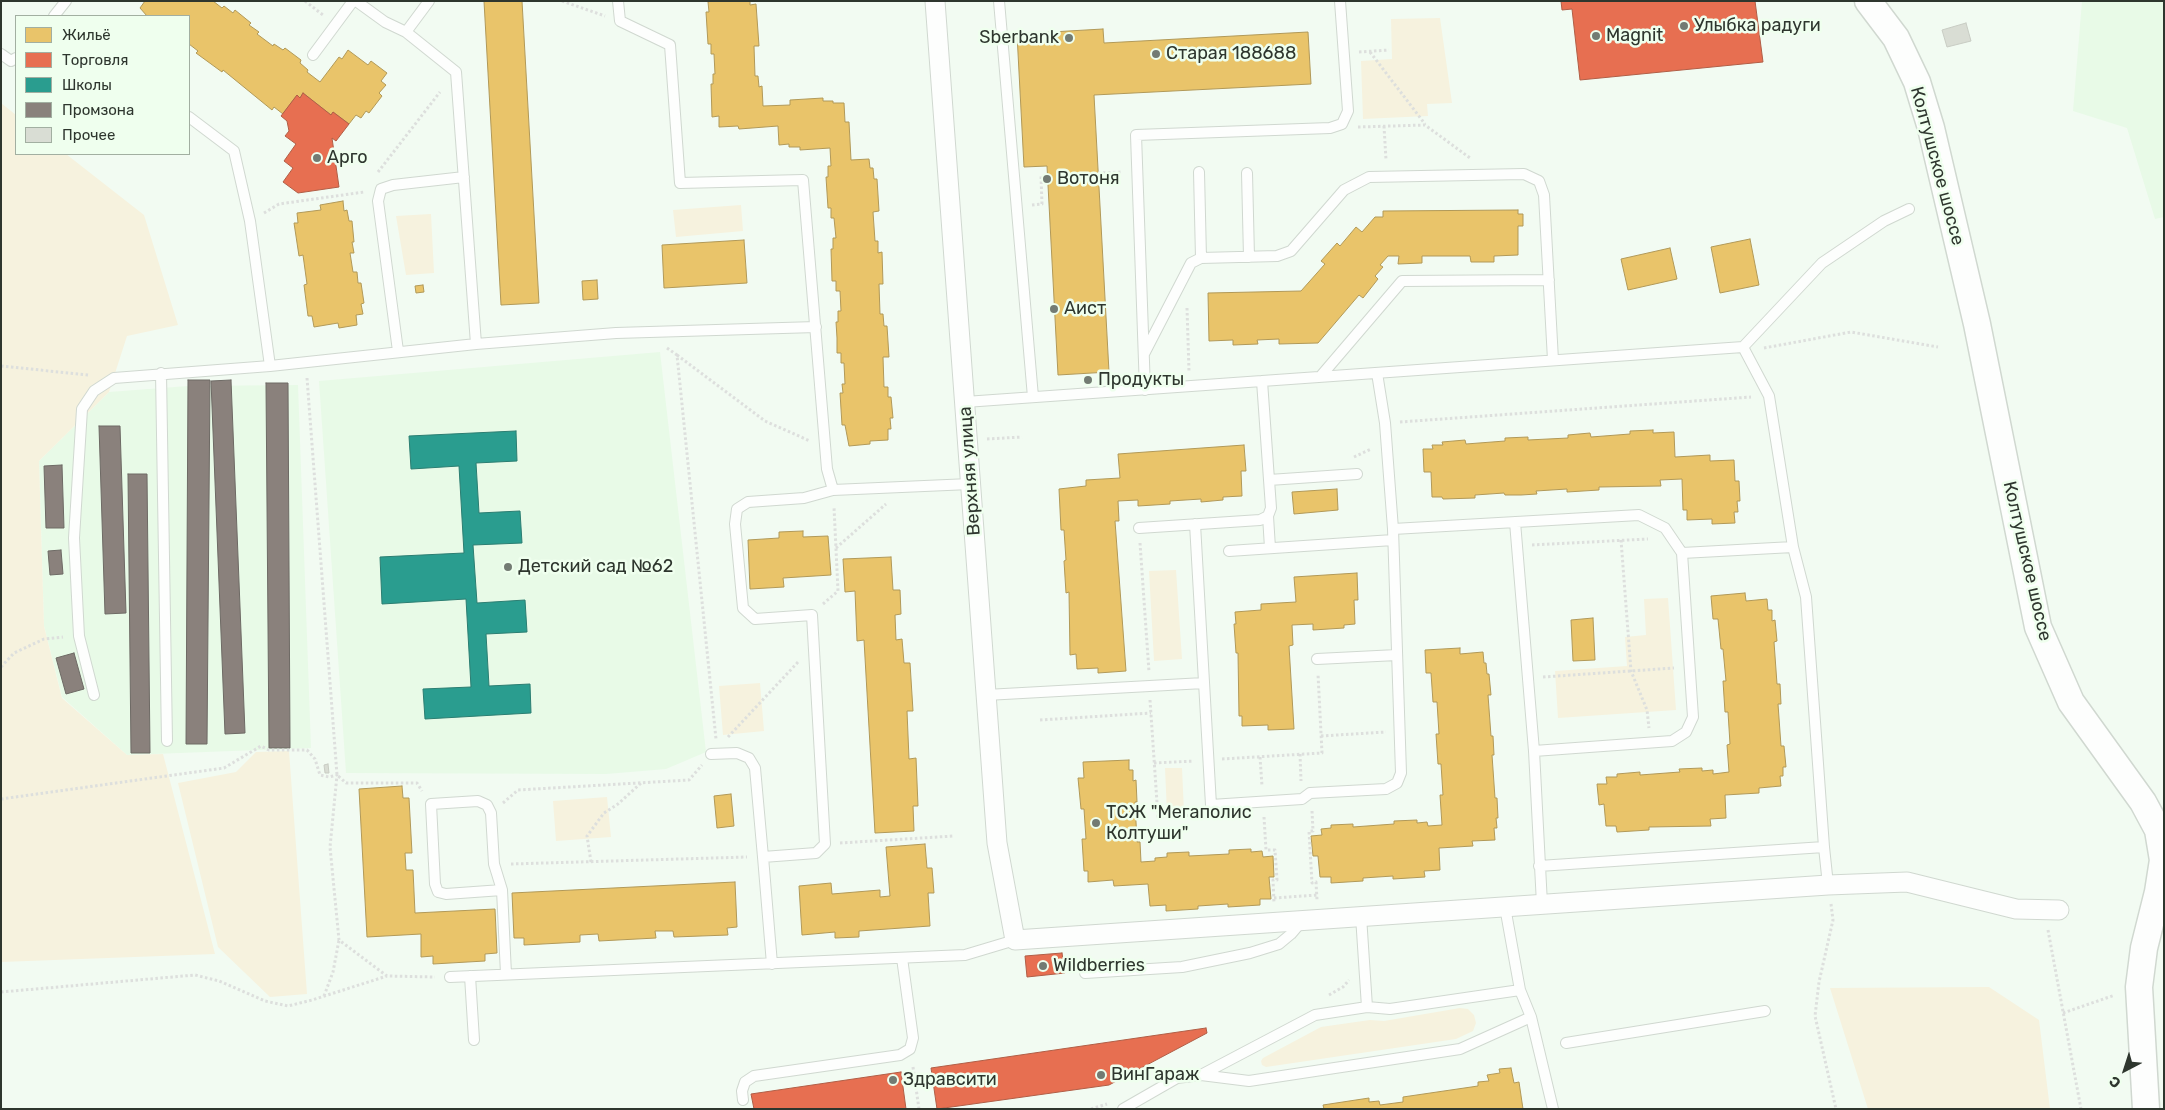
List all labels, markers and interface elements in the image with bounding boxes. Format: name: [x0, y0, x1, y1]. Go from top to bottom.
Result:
legend: [15, 15, 190, 155]
place label: Улыбка радуги: [1694, 15, 1821, 37]
marker: Улыбка радуги: [1678, 20, 1690, 32]
place label: Magnit: [1606, 25, 1663, 47]
text: Жильё: [62, 26, 111, 44]
place label: Sberbank: [979, 27, 1059, 49]
marker: Magnit: [1590, 30, 1602, 42]
marker: Sberbank: [1063, 32, 1075, 44]
place label: Старая 188688: [1166, 43, 1296, 65]
marker: Старая 188688: [1150, 48, 1162, 60]
text: Торговля: [62, 51, 128, 69]
text: Школы: [62, 76, 112, 94]
street label: Колтушское шоссе: [1905, 84, 1969, 248]
text: Промзона: [62, 101, 134, 119]
text: Прочее: [62, 126, 115, 144]
place label: Арго: [327, 147, 368, 169]
marker: Арго: [311, 152, 323, 164]
place label: Вотоня: [1057, 168, 1120, 190]
marker: Вотоня: [1041, 173, 1053, 185]
place label: Аист: [1064, 298, 1106, 320]
marker: Аист: [1048, 303, 1060, 315]
place label: Продукты: [1098, 369, 1184, 391]
marker: Продукты: [1082, 374, 1094, 386]
street label: Верхняя улица: [955, 406, 985, 536]
street label: Колтушское шоссе: [1998, 479, 2056, 643]
place label: Детский сад №62: [518, 556, 673, 578]
marker: Детский сад №62: [502, 561, 514, 573]
place label: ТСЖ "Мегаполис Колтуши": [1106, 802, 1252, 844]
marker: ТСЖ "Мегаполис Колтуши": [1090, 817, 1102, 829]
place label: Wildberries: [1053, 955, 1145, 977]
marker: Wildberries: [1037, 960, 1049, 972]
north arrow: [2100, 1045, 2150, 1095]
place label: ВинГараж: [1111, 1064, 1199, 1086]
place label: Здравсити: [903, 1069, 997, 1091]
marker: ВинГараж: [1095, 1069, 1107, 1081]
text: С: [2106, 1072, 2124, 1092]
marker: Здравсити: [887, 1074, 899, 1086]

